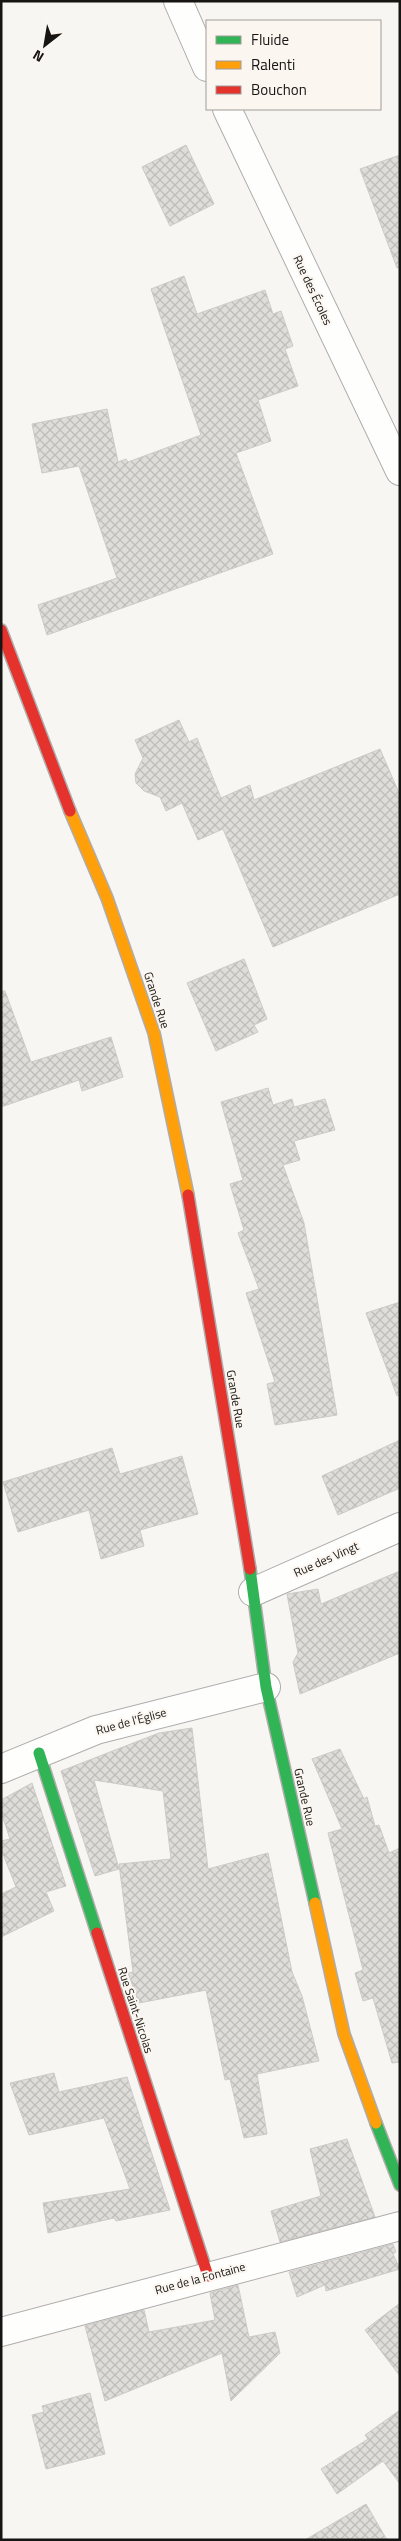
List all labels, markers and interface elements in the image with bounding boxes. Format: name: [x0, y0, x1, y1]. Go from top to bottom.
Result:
north arrow: [20, 20, 70, 70]
legend: [206, 20, 381, 110]
text: Fluide: [251, 28, 289, 51]
text: N: [28, 45, 48, 68]
text: Ralenti: [251, 53, 295, 76]
text: Bouchon: [251, 78, 307, 101]
street label: Rue des Écoles: [288, 252, 338, 329]
street label: Grande Rue: [139, 969, 175, 1031]
street label: Grande Rue: [222, 1368, 250, 1430]
street label: Rue des Vingt: [290, 1536, 362, 1582]
street label: Rue de l'Église: [94, 1702, 168, 1740]
street label: Grande Rue: [289, 1766, 321, 1828]
street label: Rue Saint-Nicolas: [113, 1964, 159, 2056]
street label: Rue de la Fontaine: [153, 2257, 247, 2299]

